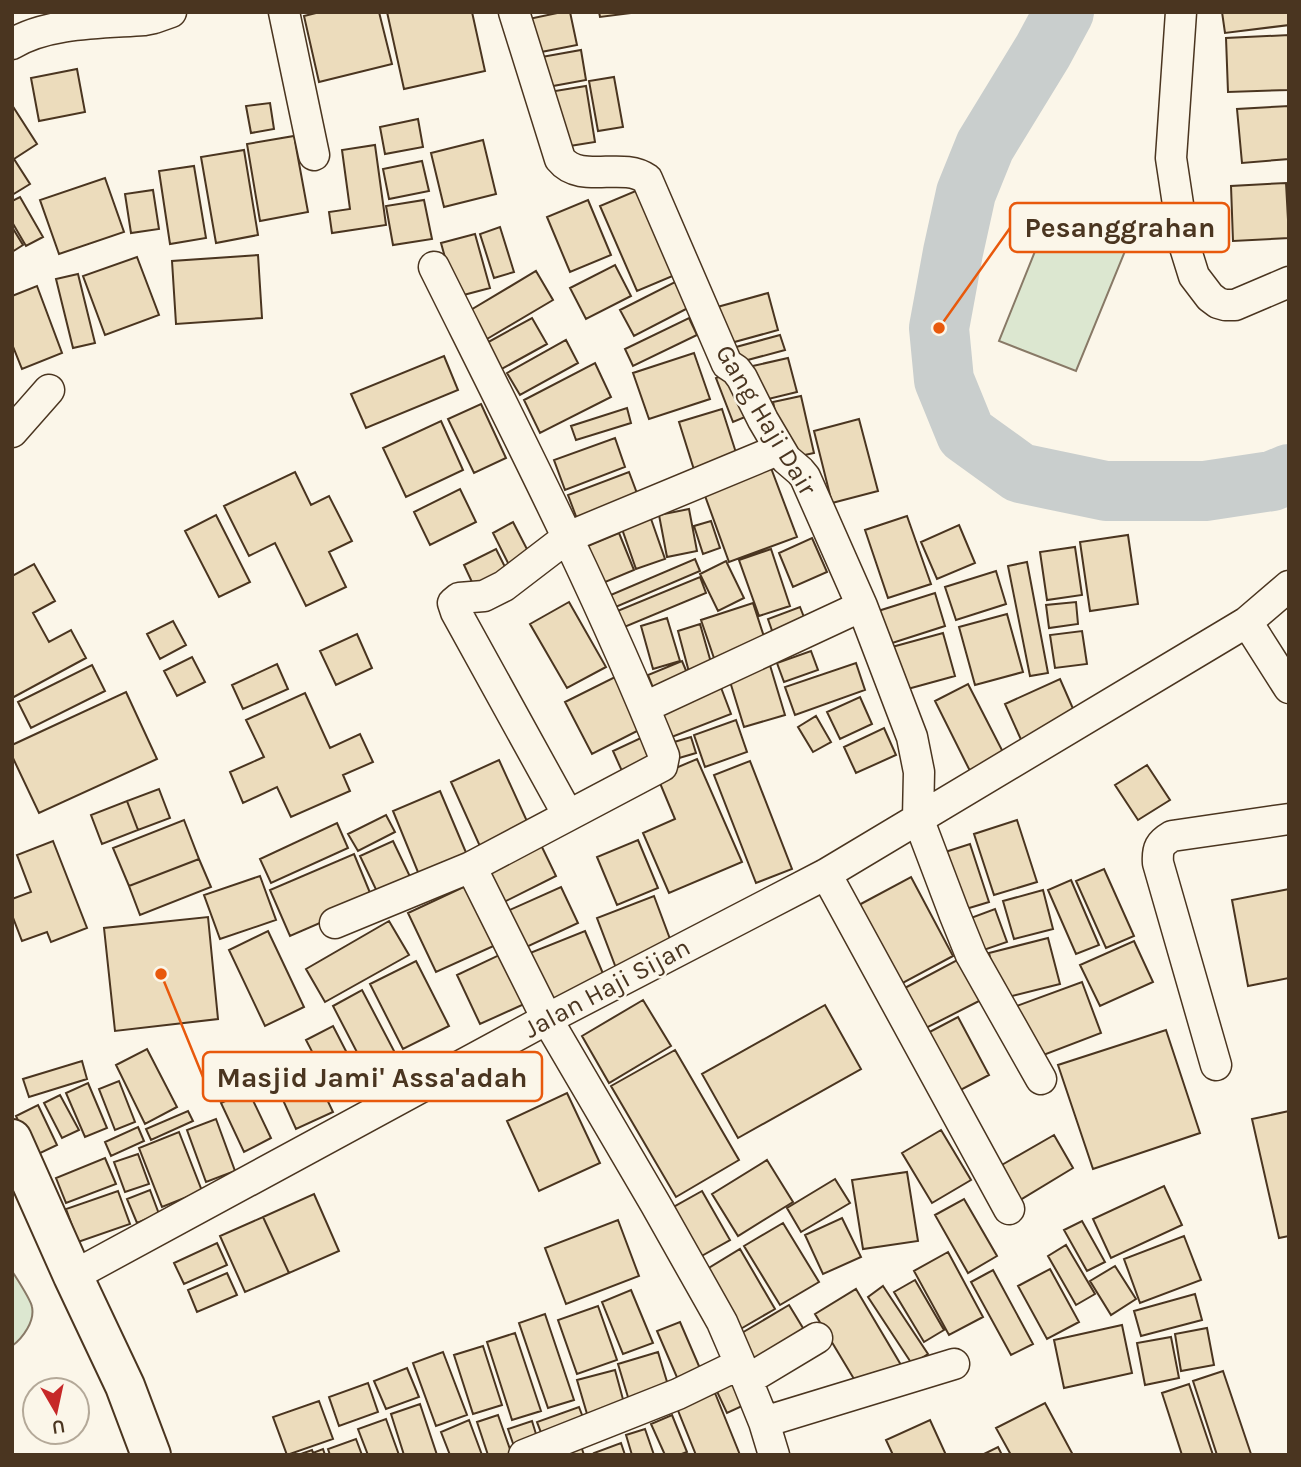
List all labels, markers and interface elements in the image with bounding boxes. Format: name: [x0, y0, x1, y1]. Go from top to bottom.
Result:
callout: Pesanggrahan: [1010, 203, 1229, 252]
text: Pesanggrahan: [1025, 211, 1215, 244]
street label: Gang Haji Dair: [709, 339, 823, 501]
street label: Jalan Haji Sijan: [519, 931, 695, 1045]
callout: Masjid Jami' Assa'adah: [203, 1052, 542, 1101]
text: Masjid Jami' Assa'adah: [217, 1061, 528, 1094]
north arrow: [21, 1376, 91, 1446]
text: U: [50, 1415, 67, 1439]

